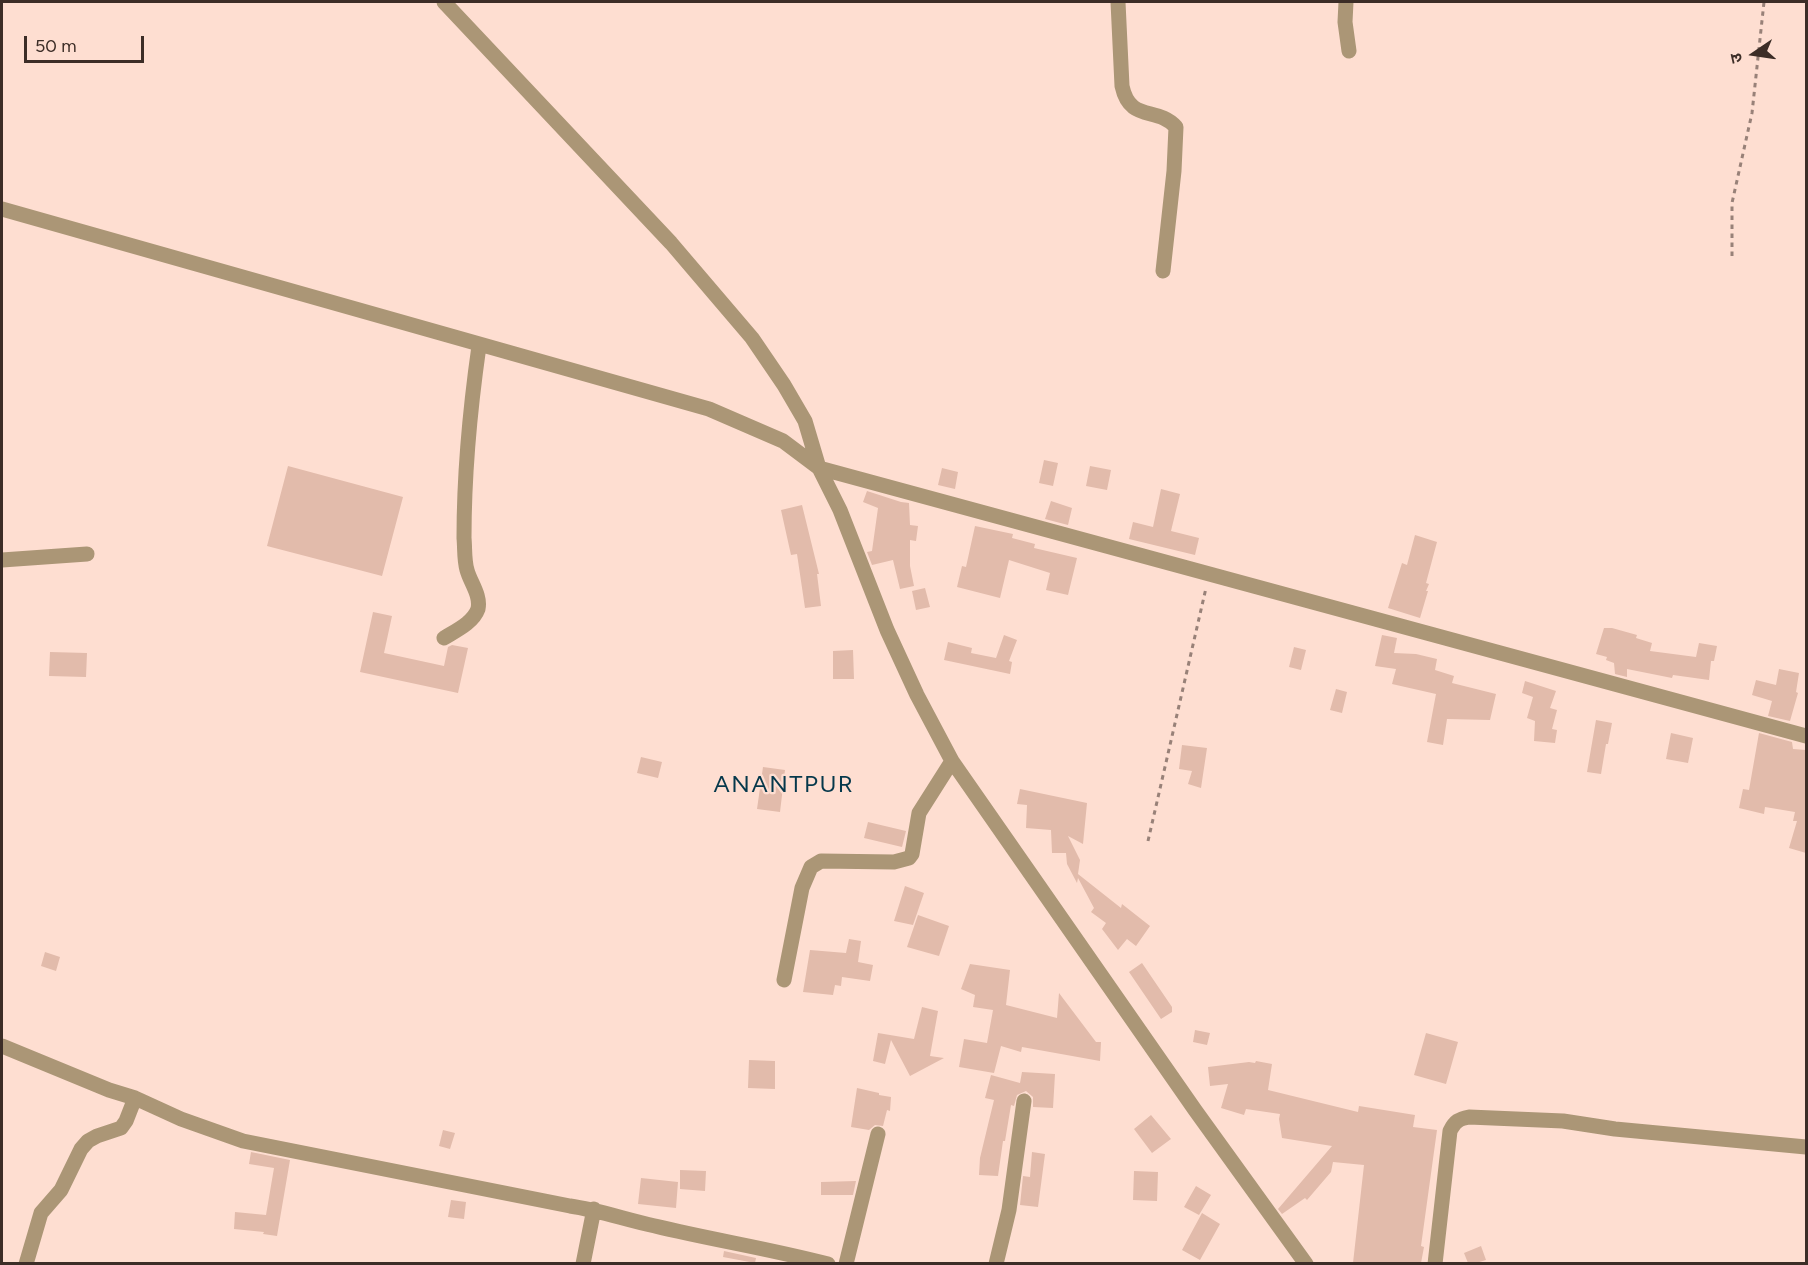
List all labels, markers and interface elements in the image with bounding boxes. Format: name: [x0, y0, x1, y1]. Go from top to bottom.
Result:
scale bar: [27, 24, 147, 62]
north arrow: [1724, 24, 1784, 84]
text: 50 m: [35, 35, 77, 57]
text: उ: [1726, 51, 1746, 65]
district label: ANANTPUR: [714, 771, 854, 799]

